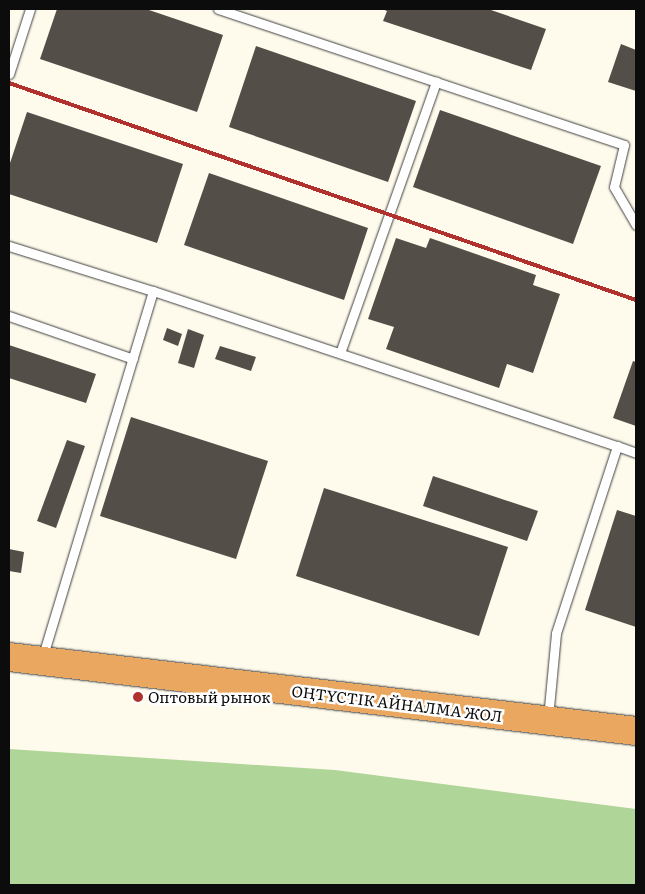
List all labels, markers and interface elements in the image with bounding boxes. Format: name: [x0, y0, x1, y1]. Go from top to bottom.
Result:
street label: ОҢТҮСТІК АЙНАЛМА ЖОЛ: [291, 681, 503, 725]
place label: Оптовый рынок: [148, 688, 270, 706]
marker: Оптовый рынок: [132, 691, 144, 703]

